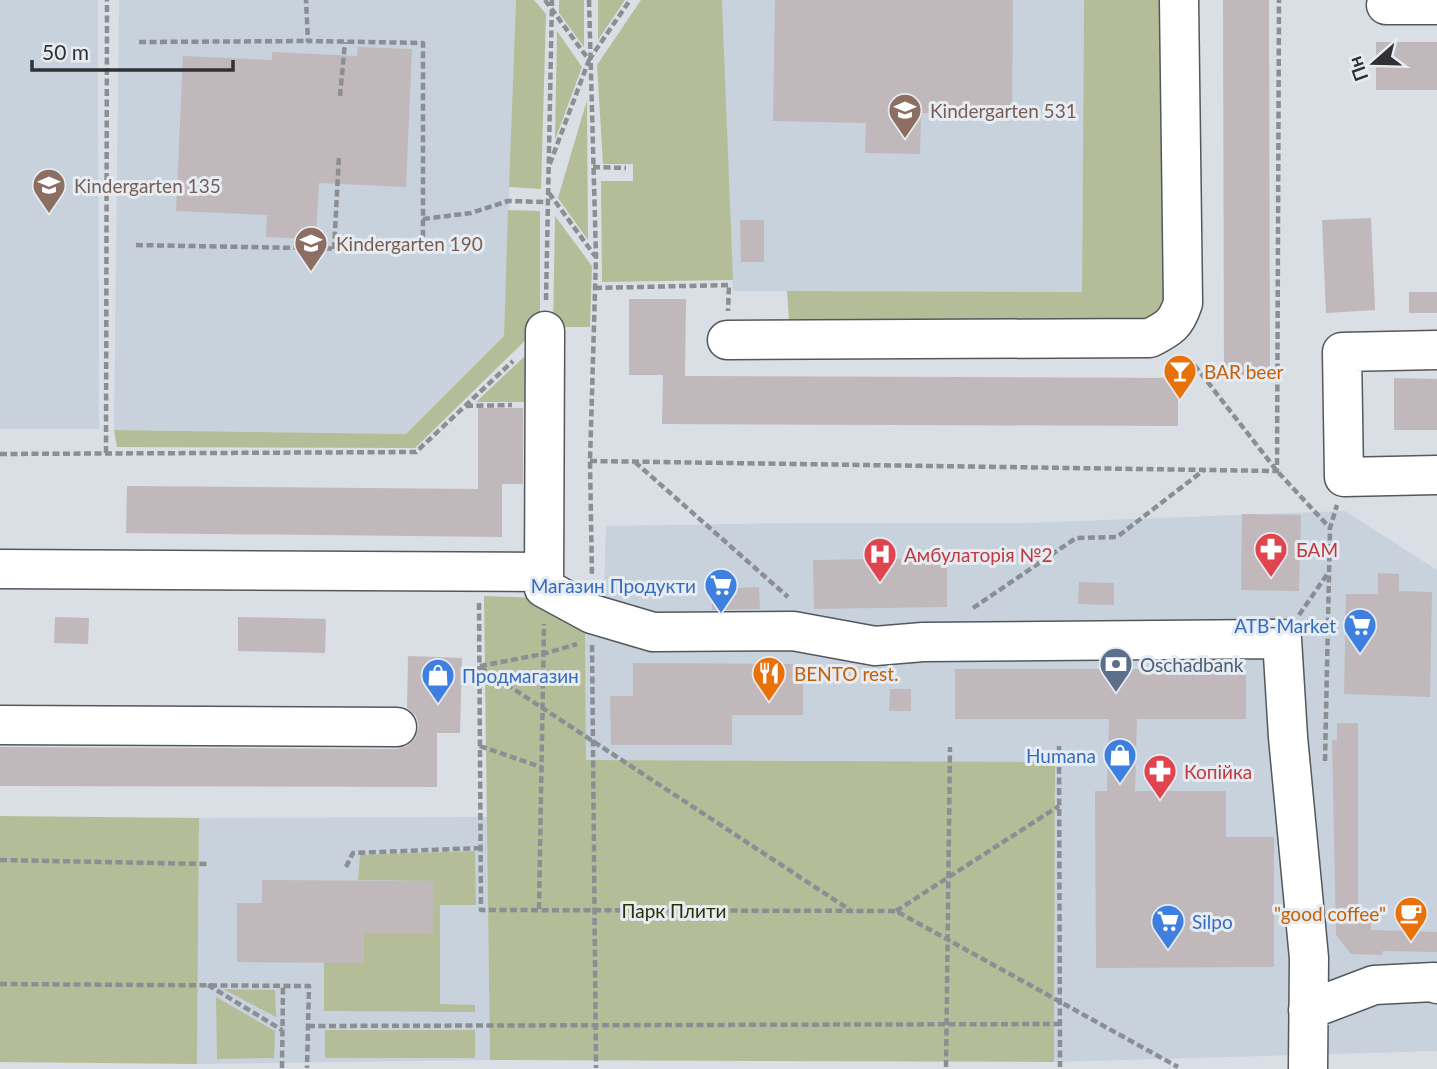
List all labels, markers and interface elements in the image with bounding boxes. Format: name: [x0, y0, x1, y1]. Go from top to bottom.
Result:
scale bar: [32, 28, 233, 72]
north arrow: [1339, 28, 1409, 98]
text: 50 m: [42, 39, 89, 64]
text: Пн: [1343, 53, 1373, 85]
school or university icon: Kindergarten 531: [886, 91, 924, 140]
place label: Kindergarten 531: [930, 99, 1077, 122]
school or university icon: Kindergarten 135: [30, 166, 68, 215]
place label: Kindergarten 135: [74, 174, 221, 197]
school or university icon: Kindergarten 190: [292, 224, 330, 273]
place label: Kindergarten 190: [336, 232, 483, 255]
bar icon: BAR beer: [1161, 352, 1199, 401]
place label: BAR beer: [1204, 360, 1283, 383]
pharmacy icon: БАМ: [1252, 530, 1290, 579]
hospital icon: Амбулаторія №2: [861, 535, 899, 584]
place label: БАМ: [1296, 538, 1338, 561]
place label: Амбулаторія №2: [904, 543, 1053, 566]
supermarket icon: Магазин Продукти: [702, 566, 740, 615]
place label: Магазин Продукти: [531, 574, 696, 597]
supermarket icon: ATB-Market: [1341, 606, 1379, 655]
place label: ATB-Market: [1234, 614, 1336, 637]
bank icon: Oschadbank: [1097, 645, 1135, 694]
place label: Oschadbank: [1140, 653, 1244, 676]
restaurant icon: BENTO rest.: [750, 654, 788, 703]
shop icon: Продмагазин: [419, 656, 457, 705]
place label: BENTO rest.: [794, 662, 899, 685]
place label: Продмагазин: [462, 664, 579, 687]
shop icon: Humana: [1101, 736, 1139, 785]
place label: Humana: [1026, 744, 1096, 767]
pharmacy icon: Копійка: [1141, 752, 1179, 801]
place label: Копійка: [1184, 760, 1252, 783]
cafe icon: "good coffee": [1392, 894, 1430, 943]
park label: Парк Плити: [622, 899, 726, 922]
supermarket icon: Silpo: [1149, 902, 1187, 951]
place label: "good coffee": [1274, 902, 1386, 925]
place label: Silpo: [1192, 910, 1233, 933]

